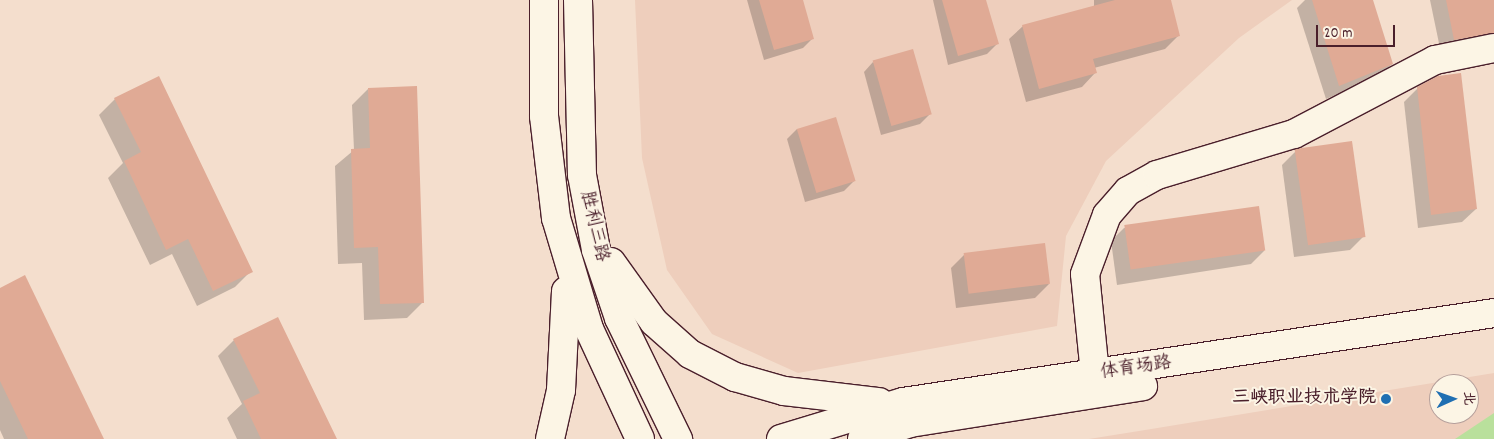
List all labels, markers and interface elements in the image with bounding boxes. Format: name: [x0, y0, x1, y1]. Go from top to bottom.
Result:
scale bar: [1319, 15, 1398, 47]
text: 20 m: [1324, 23, 1352, 45]
street label: 胜利三路: [574, 189, 612, 265]
street label: 体育场路: [1099, 353, 1173, 385]
north arrow: [1429, 374, 1479, 424]
place label: 三峡职业技术学院: [1232, 388, 1376, 410]
text: 北: [1458, 391, 1478, 406]
marker: 三峡职业技术学院: [1380, 393, 1392, 405]

